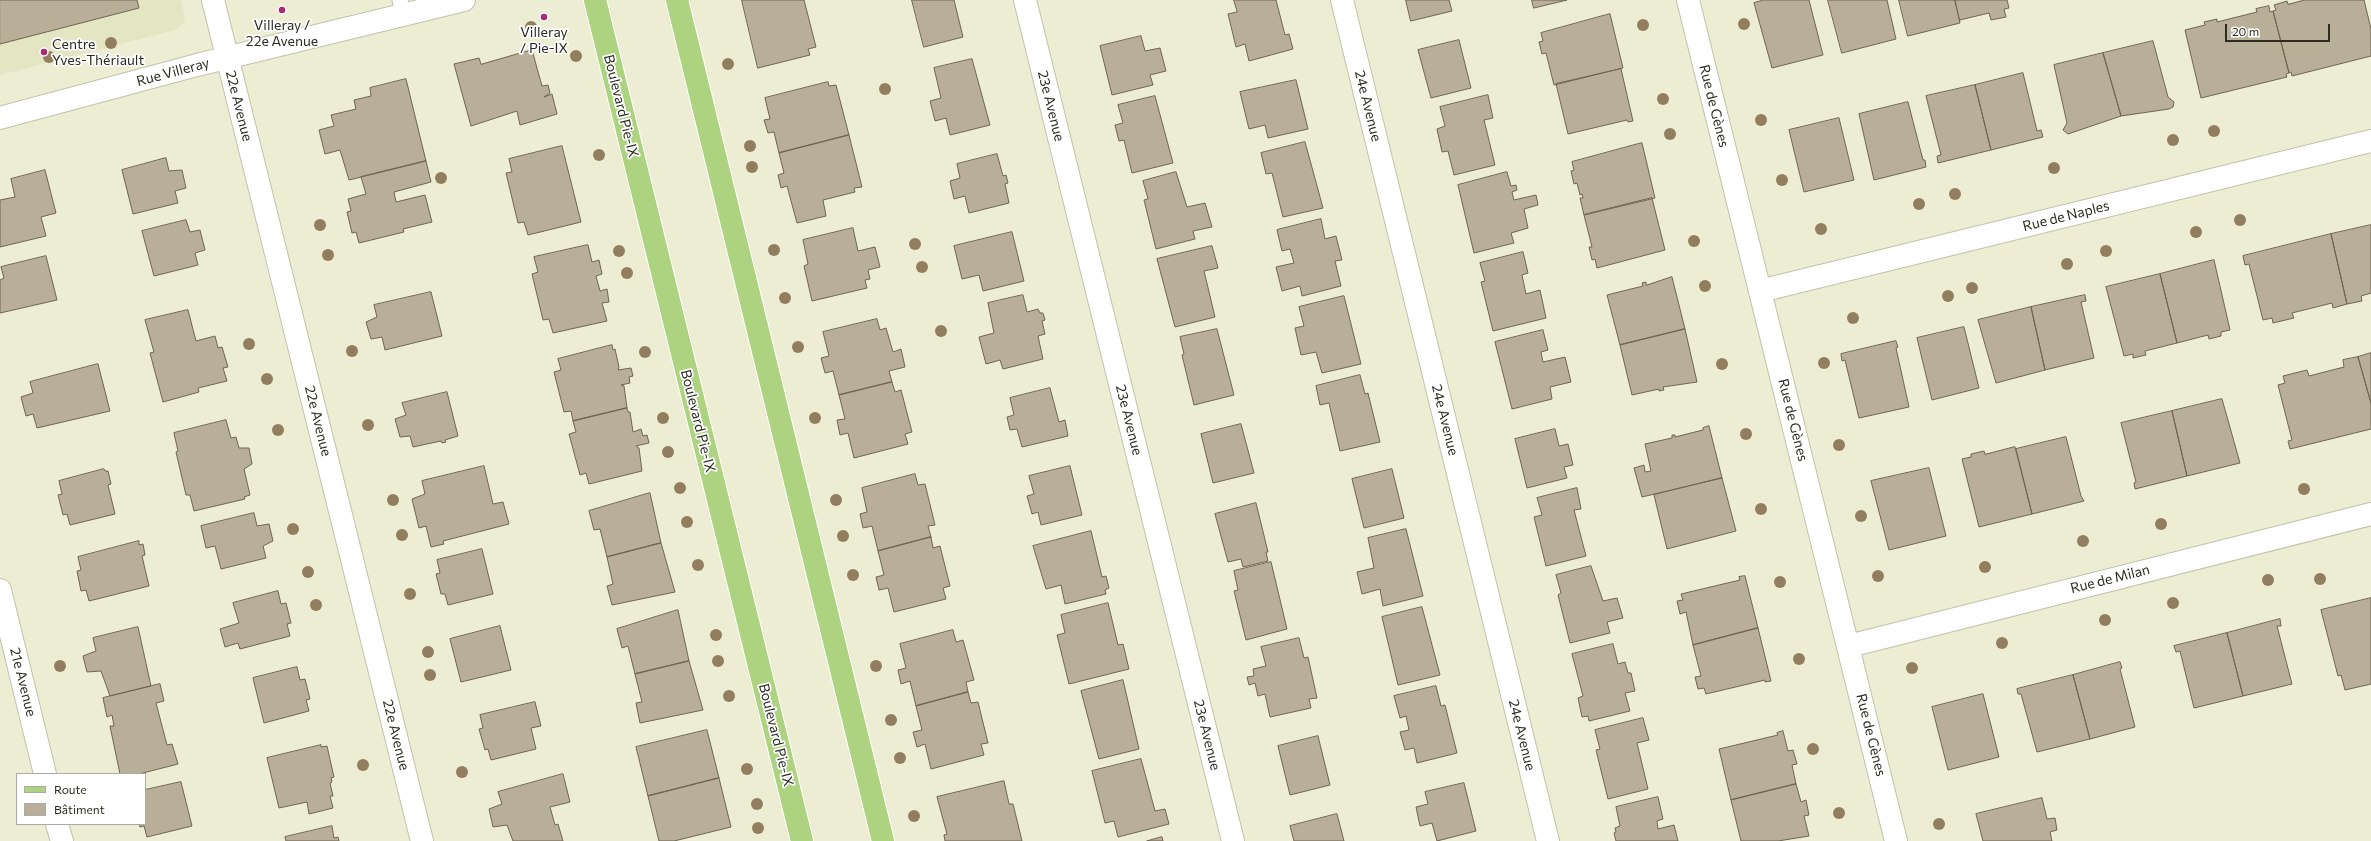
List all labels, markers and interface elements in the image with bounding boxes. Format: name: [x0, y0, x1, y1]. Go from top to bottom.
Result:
marker: Villeray / 22e Avenue: [277, 5, 287, 15]
marker: Villeray / Pie-IX: [539, 12, 549, 22]
scale bar: [2227, 16, 2332, 42]
place label: Villeray / 22e Avenue: [246, 17, 318, 50]
place label: Villeray / Pie-IX: [520, 24, 568, 56]
text: 20 m: [2232, 24, 2259, 38]
place label: Centre Yves-Thériault: [52, 36, 144, 68]
marker: Centre Yves-Thériault: [39, 47, 49, 57]
street label: Boulevard Pie-IX: [600, 53, 642, 159]
street label: Rue Villeray: [135, 54, 211, 90]
street label: Rue de Gènes: [1696, 63, 1732, 149]
street label: 22e Avenue: [222, 69, 256, 143]
street label: 23e Avenue: [1034, 69, 1068, 143]
street label: 24e Avenue: [1351, 69, 1385, 143]
street label: Rue de Naples: [2021, 197, 2111, 235]
street label: Boulevard Pie-IX: [677, 368, 719, 474]
street label: Rue de Gènes: [1775, 377, 1811, 463]
street label: 23e Avenue: [1112, 383, 1146, 457]
street label: 24e Avenue: [1428, 383, 1462, 457]
street label: 22e Avenue: [301, 384, 335, 458]
street label: Rue de Milan: [2069, 561, 2151, 597]
street label: 21e Avenue: [6, 646, 40, 718]
street label: Boulevard Pie-IX: [755, 682, 797, 788]
street label: Rue de Gènes: [1853, 692, 1889, 778]
street label: 22e Avenue: [379, 698, 413, 772]
street label: 23e Avenue: [1190, 698, 1224, 772]
street label: 24e Avenue: [1505, 698, 1539, 772]
legend: [16, 773, 146, 825]
text: Route: [54, 782, 87, 796]
text: Bâtiment: [54, 802, 105, 816]

